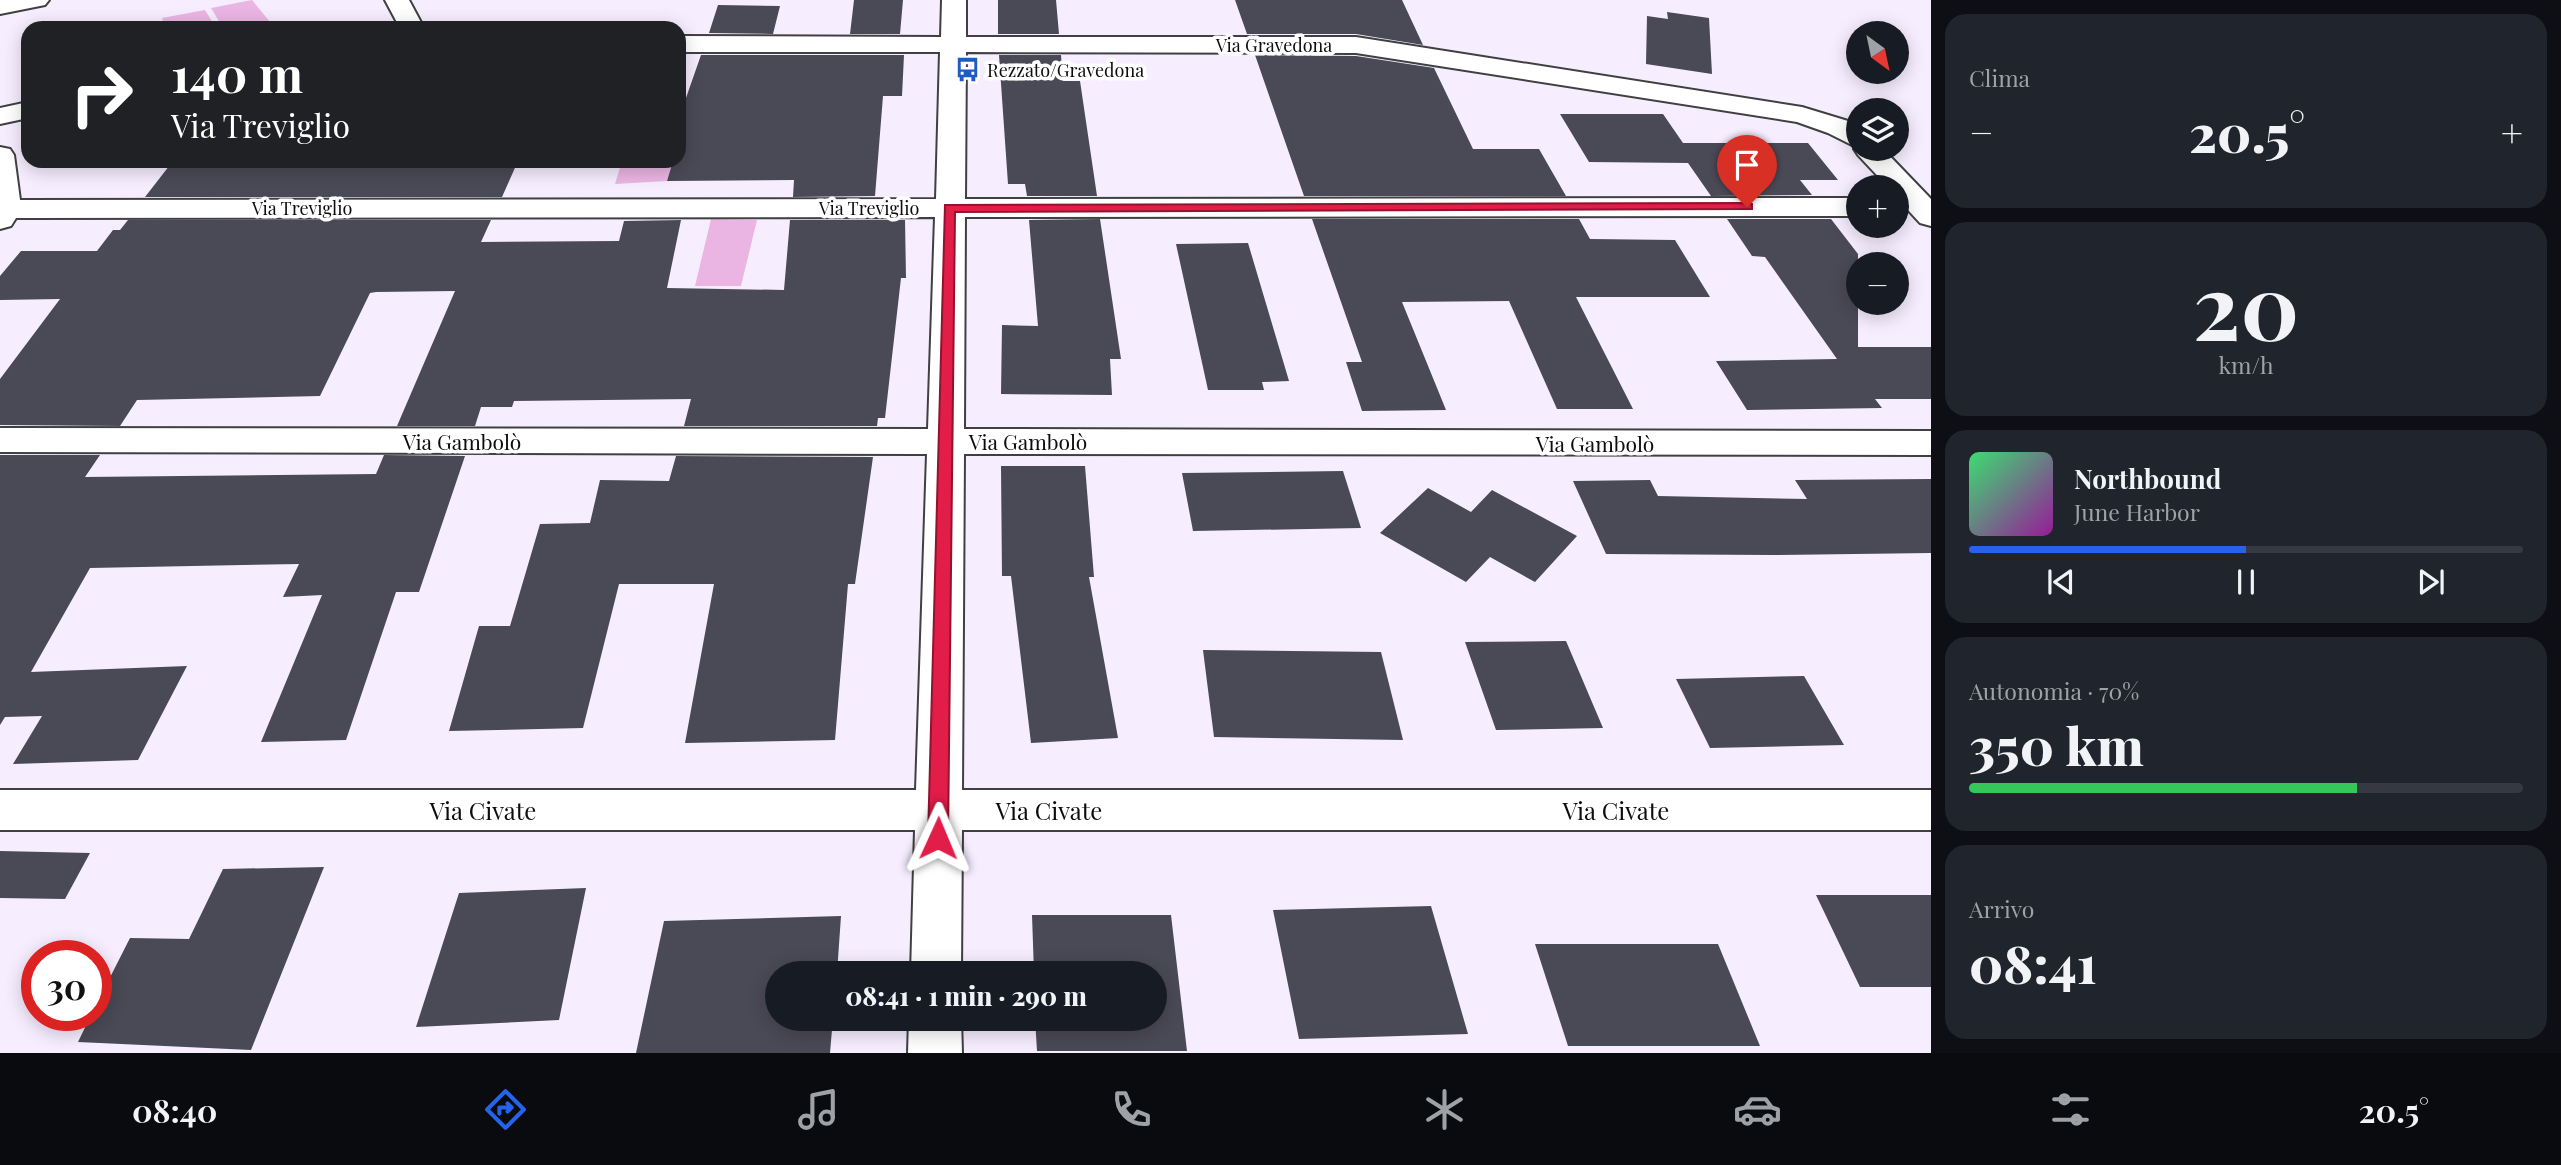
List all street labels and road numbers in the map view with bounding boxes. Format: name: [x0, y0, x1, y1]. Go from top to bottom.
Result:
street label: Via Gravedona: [1215, 33, 1332, 57]
street label: Via Treviglio: [251, 196, 352, 220]
street label: Via Treviglio: [818, 196, 919, 220]
street label: Via Gambolò: [402, 427, 521, 455]
street label: Via Gambolò: [968, 427, 1087, 455]
street label: Via Gambolò: [1535, 429, 1654, 457]
street label: Via Civate: [429, 794, 536, 826]
street label: Via Civate: [995, 794, 1102, 826]
street label: Via Civate: [1562, 794, 1669, 826]

